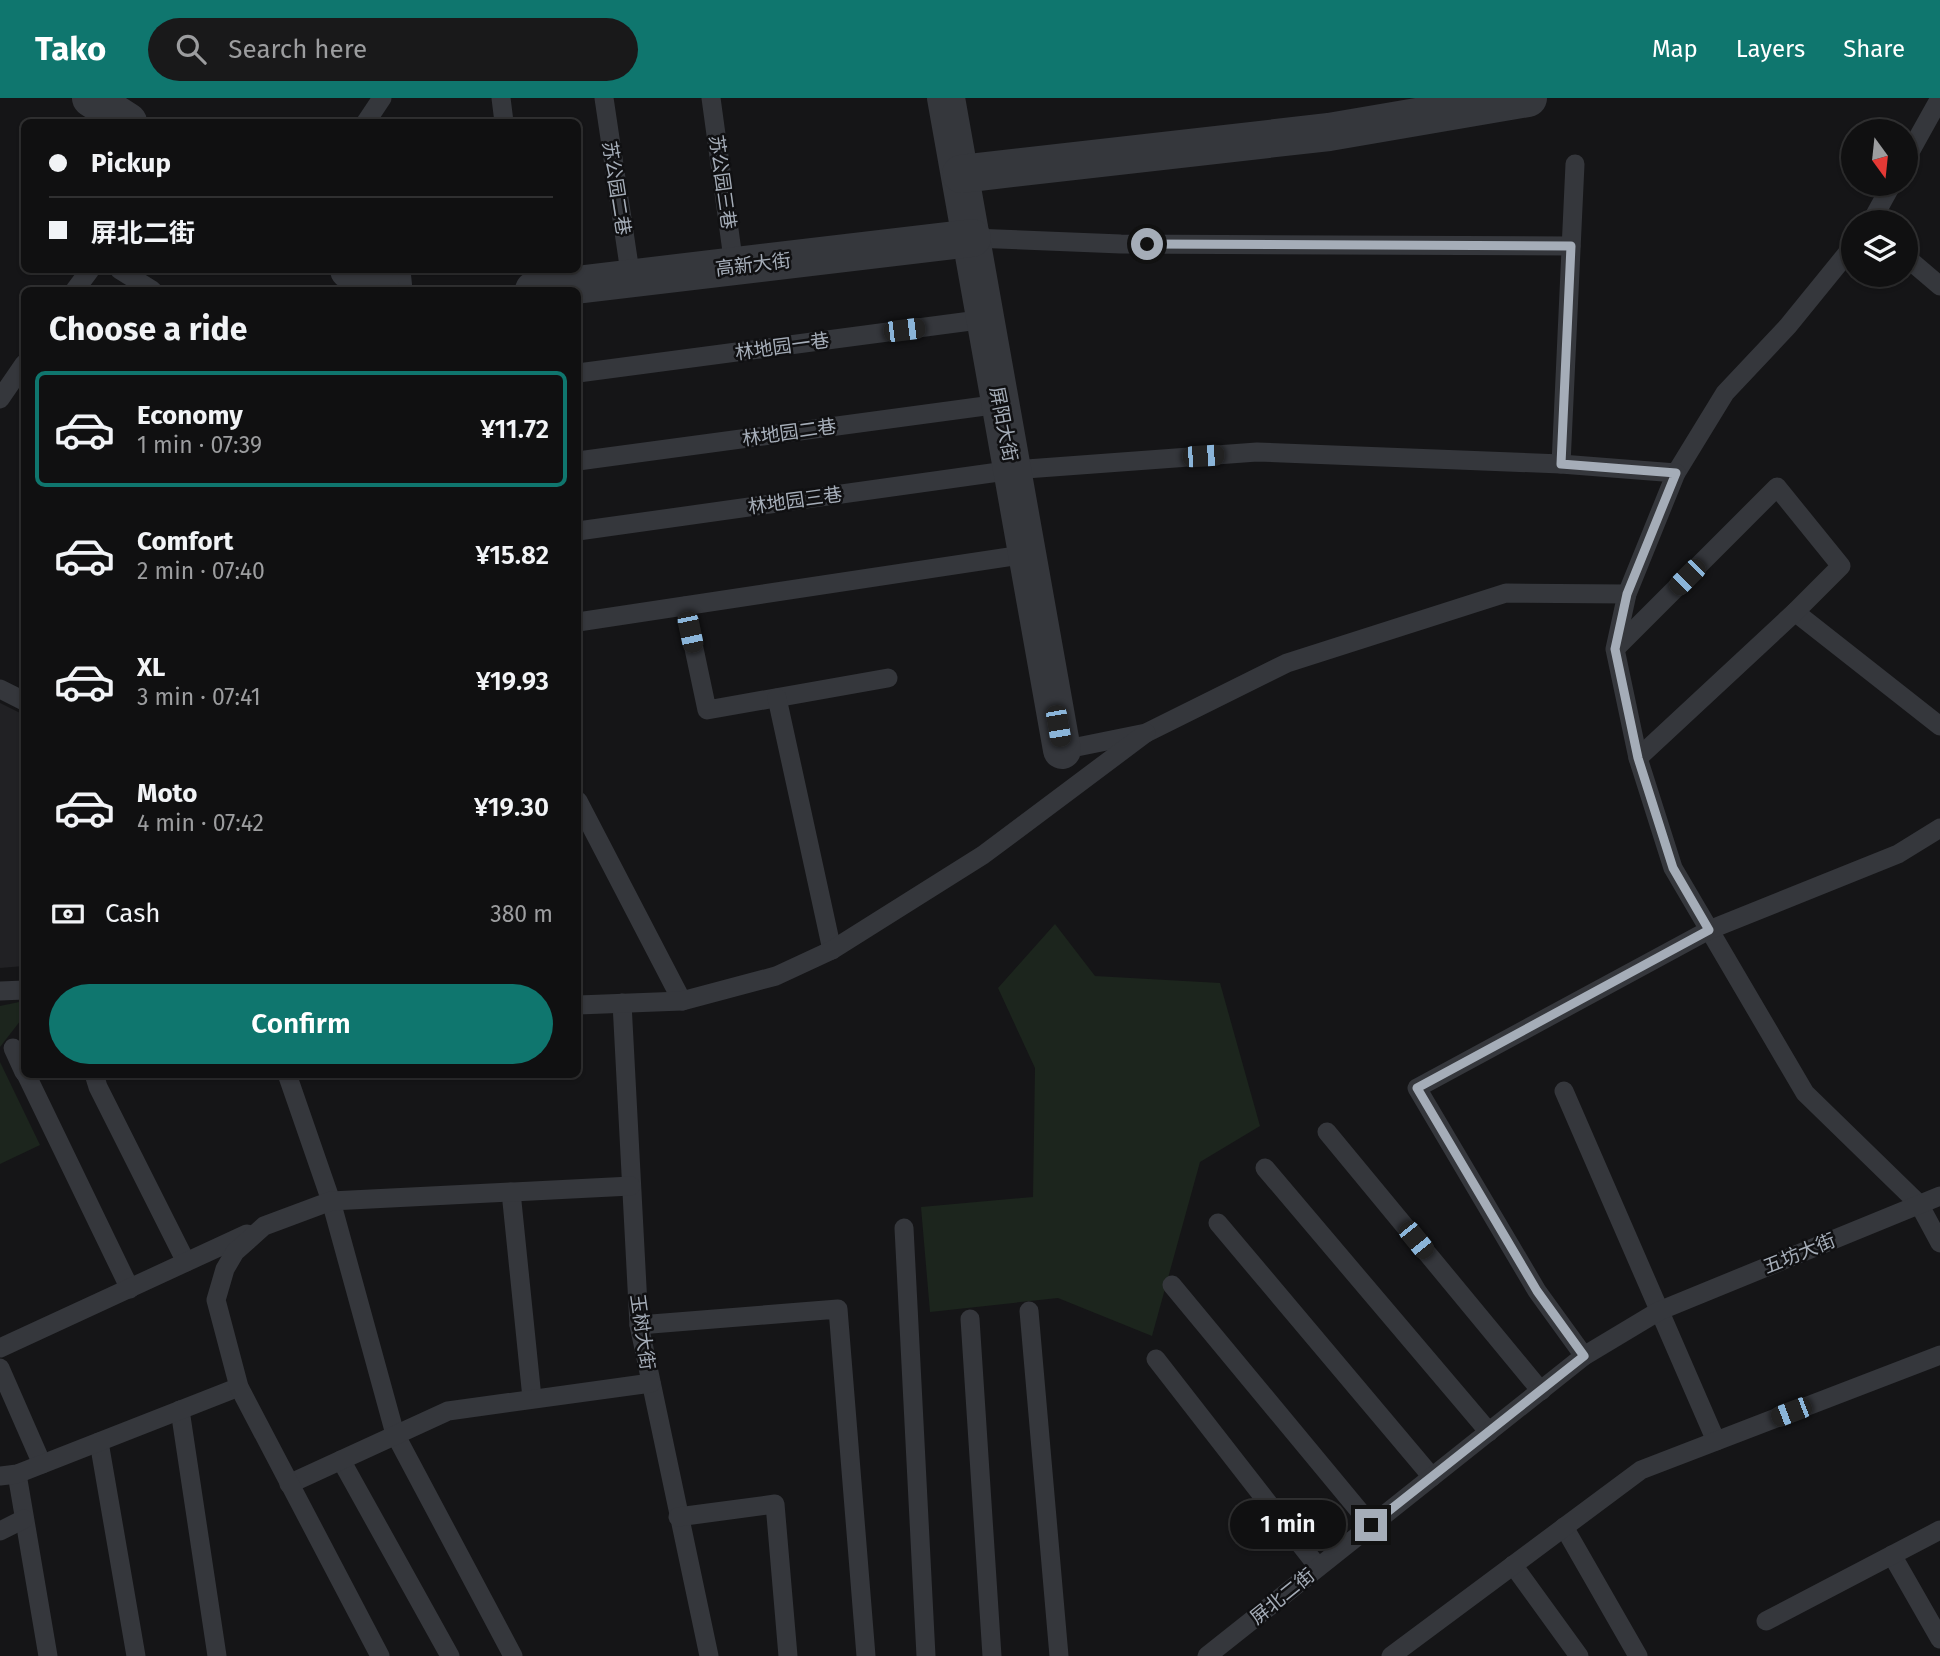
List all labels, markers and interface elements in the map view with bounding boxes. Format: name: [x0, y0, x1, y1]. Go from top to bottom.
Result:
search box: [148, 18, 638, 81]
text: Tako: [35, 29, 106, 69]
icon: search: [172, 30, 210, 68]
text: Search here: [228, 34, 367, 65]
text: Map: [1652, 35, 1698, 63]
text: Layers: [1736, 35, 1805, 63]
text: Share: [1843, 35, 1905, 63]
north arrow: [1841, 119, 1918, 196]
map controls: [1841, 119, 1918, 287]
street label: 苏公园三巷: [705, 133, 741, 231]
street label: 苏公园二巷: [598, 139, 635, 237]
text: Pickup: [91, 148, 171, 179]
button: layers: [1841, 210, 1918, 287]
text: 屏北二街: [91, 218, 195, 249]
route start: [1131, 228, 1163, 260]
street label: 高新大街: [714, 248, 792, 281]
text: Choose a ride: [49, 310, 247, 348]
car: [882, 317, 927, 343]
street label: 林地园一巷: [733, 328, 831, 364]
street label: 屏阳大街: [985, 385, 1022, 464]
icon: car: [53, 398, 116, 461]
text: Economy: [137, 400, 243, 431]
text: ¥11.72: [481, 414, 549, 445]
street label: 林地园二巷: [740, 414, 838, 450]
text: 1 min · 07:39: [137, 431, 262, 459]
car: [1182, 444, 1225, 468]
street label: 林地园三巷: [746, 482, 844, 518]
icon: car: [53, 524, 116, 587]
text: Comfort: [137, 526, 233, 557]
text: ¥15.82: [475, 540, 549, 571]
car: [1665, 555, 1710, 599]
text: 2 min · 07:40: [137, 557, 265, 585]
car: [676, 609, 705, 655]
icon: car: [53, 650, 116, 713]
text: XL: [137, 652, 165, 683]
text: ¥19.93: [476, 666, 549, 697]
text: 3 min · 07:41: [137, 683, 261, 711]
car: [1045, 703, 1072, 749]
icon: car: [53, 776, 116, 839]
text: Moto: [137, 778, 197, 809]
text: ¥19.30: [474, 792, 549, 823]
text: 4 min · 07:42: [137, 809, 264, 837]
icon: cash: [49, 895, 87, 933]
text: Cash: [105, 898, 161, 929]
text: 380 m: [490, 900, 553, 928]
button: Confirm: [49, 984, 553, 1064]
car: [1395, 1217, 1438, 1263]
street label: 五坊大街: [1760, 1229, 1839, 1278]
street label: 玉树大街: [626, 1293, 659, 1371]
car: [1768, 1395, 1815, 1429]
callout: 1 min: [1231, 1500, 1346, 1550]
route end: [1355, 1509, 1387, 1541]
text: 1 min: [1260, 1510, 1316, 1538]
street label: 屏北二街: [1246, 1564, 1319, 1629]

